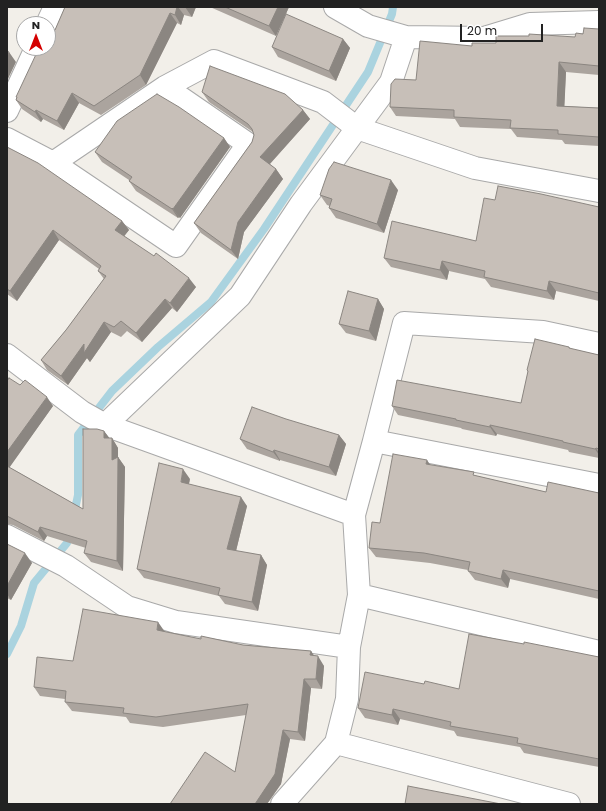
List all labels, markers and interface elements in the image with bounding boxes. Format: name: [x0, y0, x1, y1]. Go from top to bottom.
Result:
north arrow: [16, 16, 56, 56]
scale bar: [462, 16, 545, 42]
text: N: [32, 17, 40, 33]
text: 20 m: [467, 22, 497, 39]

